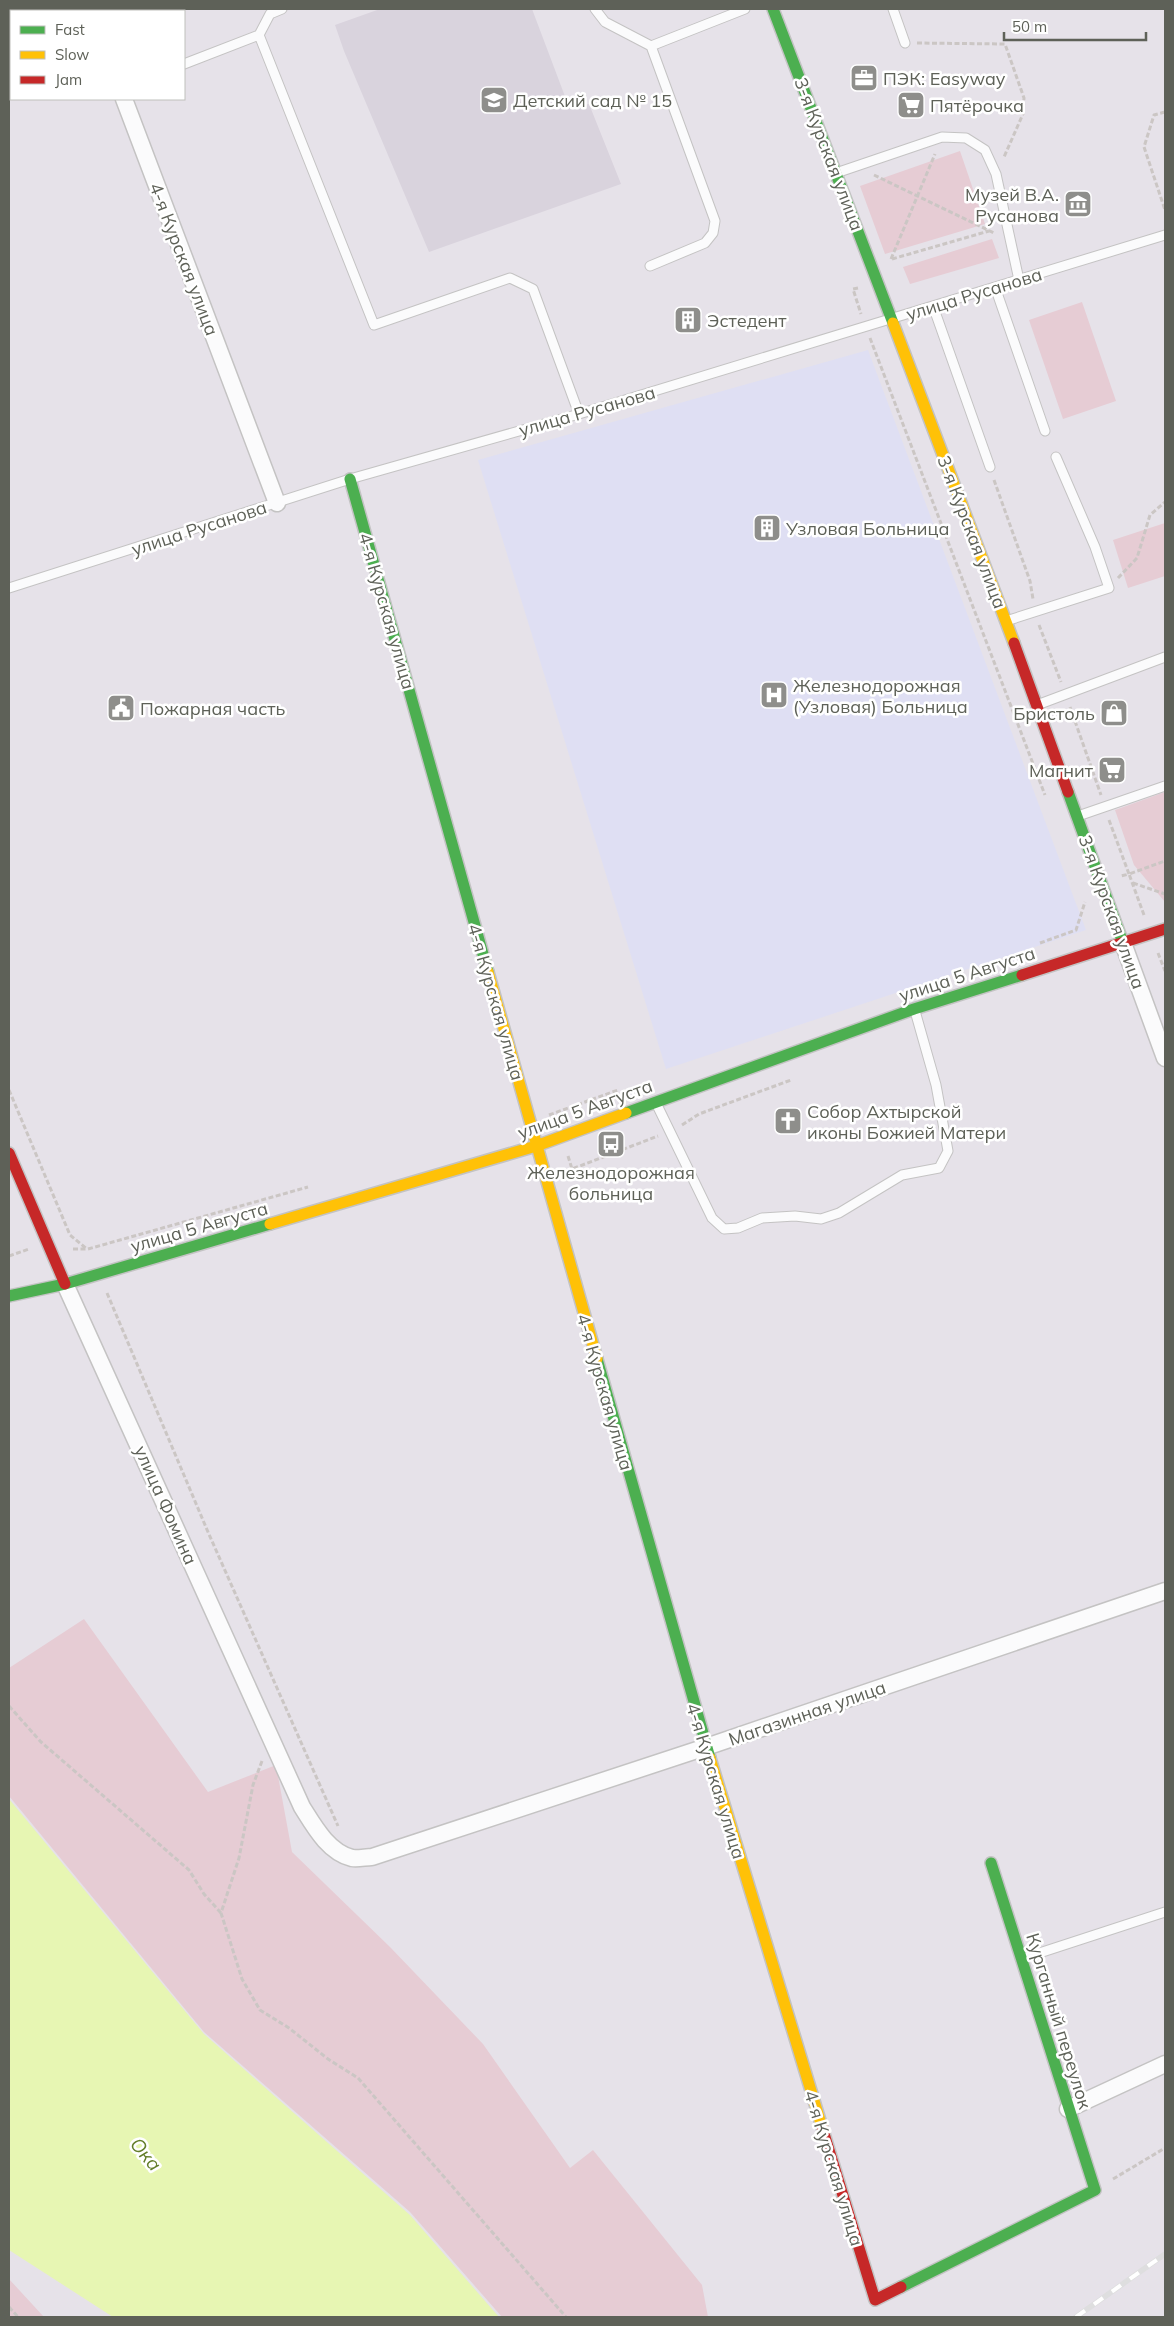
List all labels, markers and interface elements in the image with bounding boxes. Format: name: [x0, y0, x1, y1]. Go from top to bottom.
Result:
legend: [10, 10, 185, 100]
scale bar: [1004, 10, 1146, 42]
text: 50 m: [1012, 17, 1047, 36]
text: Fast: [55, 20, 85, 39]
text: Slow: [55, 45, 89, 64]
office icon: ПЭК: Easyway: [849, 63, 879, 93]
place label: ПЭК: Easyway: [883, 67, 1006, 90]
text: Jam: [55, 70, 82, 89]
street label: 3-я Курская улица: [789, 74, 869, 234]
school or university icon: Детский сад № 15: [479, 85, 509, 115]
place label: Детский сад № 15: [513, 89, 672, 112]
supermarket icon: Пятёрочка: [896, 90, 926, 120]
place label: Пятёрочка: [930, 94, 1024, 117]
street label: 4-я Курская улица: [144, 179, 224, 339]
place label: Музей В.А. Русанова: [965, 183, 1059, 227]
museum icon: Музей В.А. Русанова: [1063, 189, 1093, 219]
street label: улица Русанова: [903, 262, 1045, 326]
building icon: Эстедент: [673, 305, 703, 335]
place label: Эстедент: [707, 309, 787, 332]
street label: улица Русанова: [516, 381, 658, 441]
street label: 3-я Курская улица: [932, 452, 1012, 612]
street label: улица Русанова: [128, 495, 270, 561]
building icon: Узловая Больница: [752, 513, 782, 543]
place label: Узловая Больница: [785, 517, 949, 540]
street label: 4-я Курская улица: [354, 530, 420, 692]
place label: Железнодорожная (Узловая) Больница: [793, 674, 968, 718]
hospital icon: Железнодорожная (Узловая) Больница: [759, 680, 789, 710]
public building icon: Пожарная часть: [106, 693, 136, 723]
place label: Пожарная часть: [140, 697, 285, 720]
shop icon: Бристоль: [1099, 698, 1129, 728]
place label: Бристоль: [1013, 702, 1095, 725]
supermarket icon: Магнит: [1097, 755, 1127, 785]
place label: Магнит: [1029, 759, 1094, 782]
street label: 3-я Курская улица: [1073, 832, 1151, 992]
street label: 4-я Курская улица: [463, 921, 529, 1083]
street label: улица 5 Августа: [896, 941, 1038, 1007]
street label: улица 5 Августа: [514, 1074, 656, 1144]
place label: Собор Ахтырской иконы Божией Матери: [807, 1100, 1006, 1144]
church icon: Собор Ахтырской иконы Божией Матери: [773, 1106, 803, 1136]
bus stop icon: Железнодорожная больница: [596, 1129, 626, 1159]
place label: Железнодорожная больница: [527, 1161, 695, 1205]
street label: улица 5 Августа: [128, 1196, 270, 1258]
street label: 4-я Курская улица: [572, 1311, 638, 1473]
street label: улица Фомина: [130, 1442, 202, 1568]
street label: Магазинная улица: [725, 1675, 889, 1751]
street label: 4-я Курская улица: [681, 1700, 751, 1862]
street label: Курганный переулок: [1021, 1930, 1097, 2112]
street label: 4-я Курская улица: [799, 2087, 869, 2249]
water label: Ока: [125, 2132, 167, 2176]

